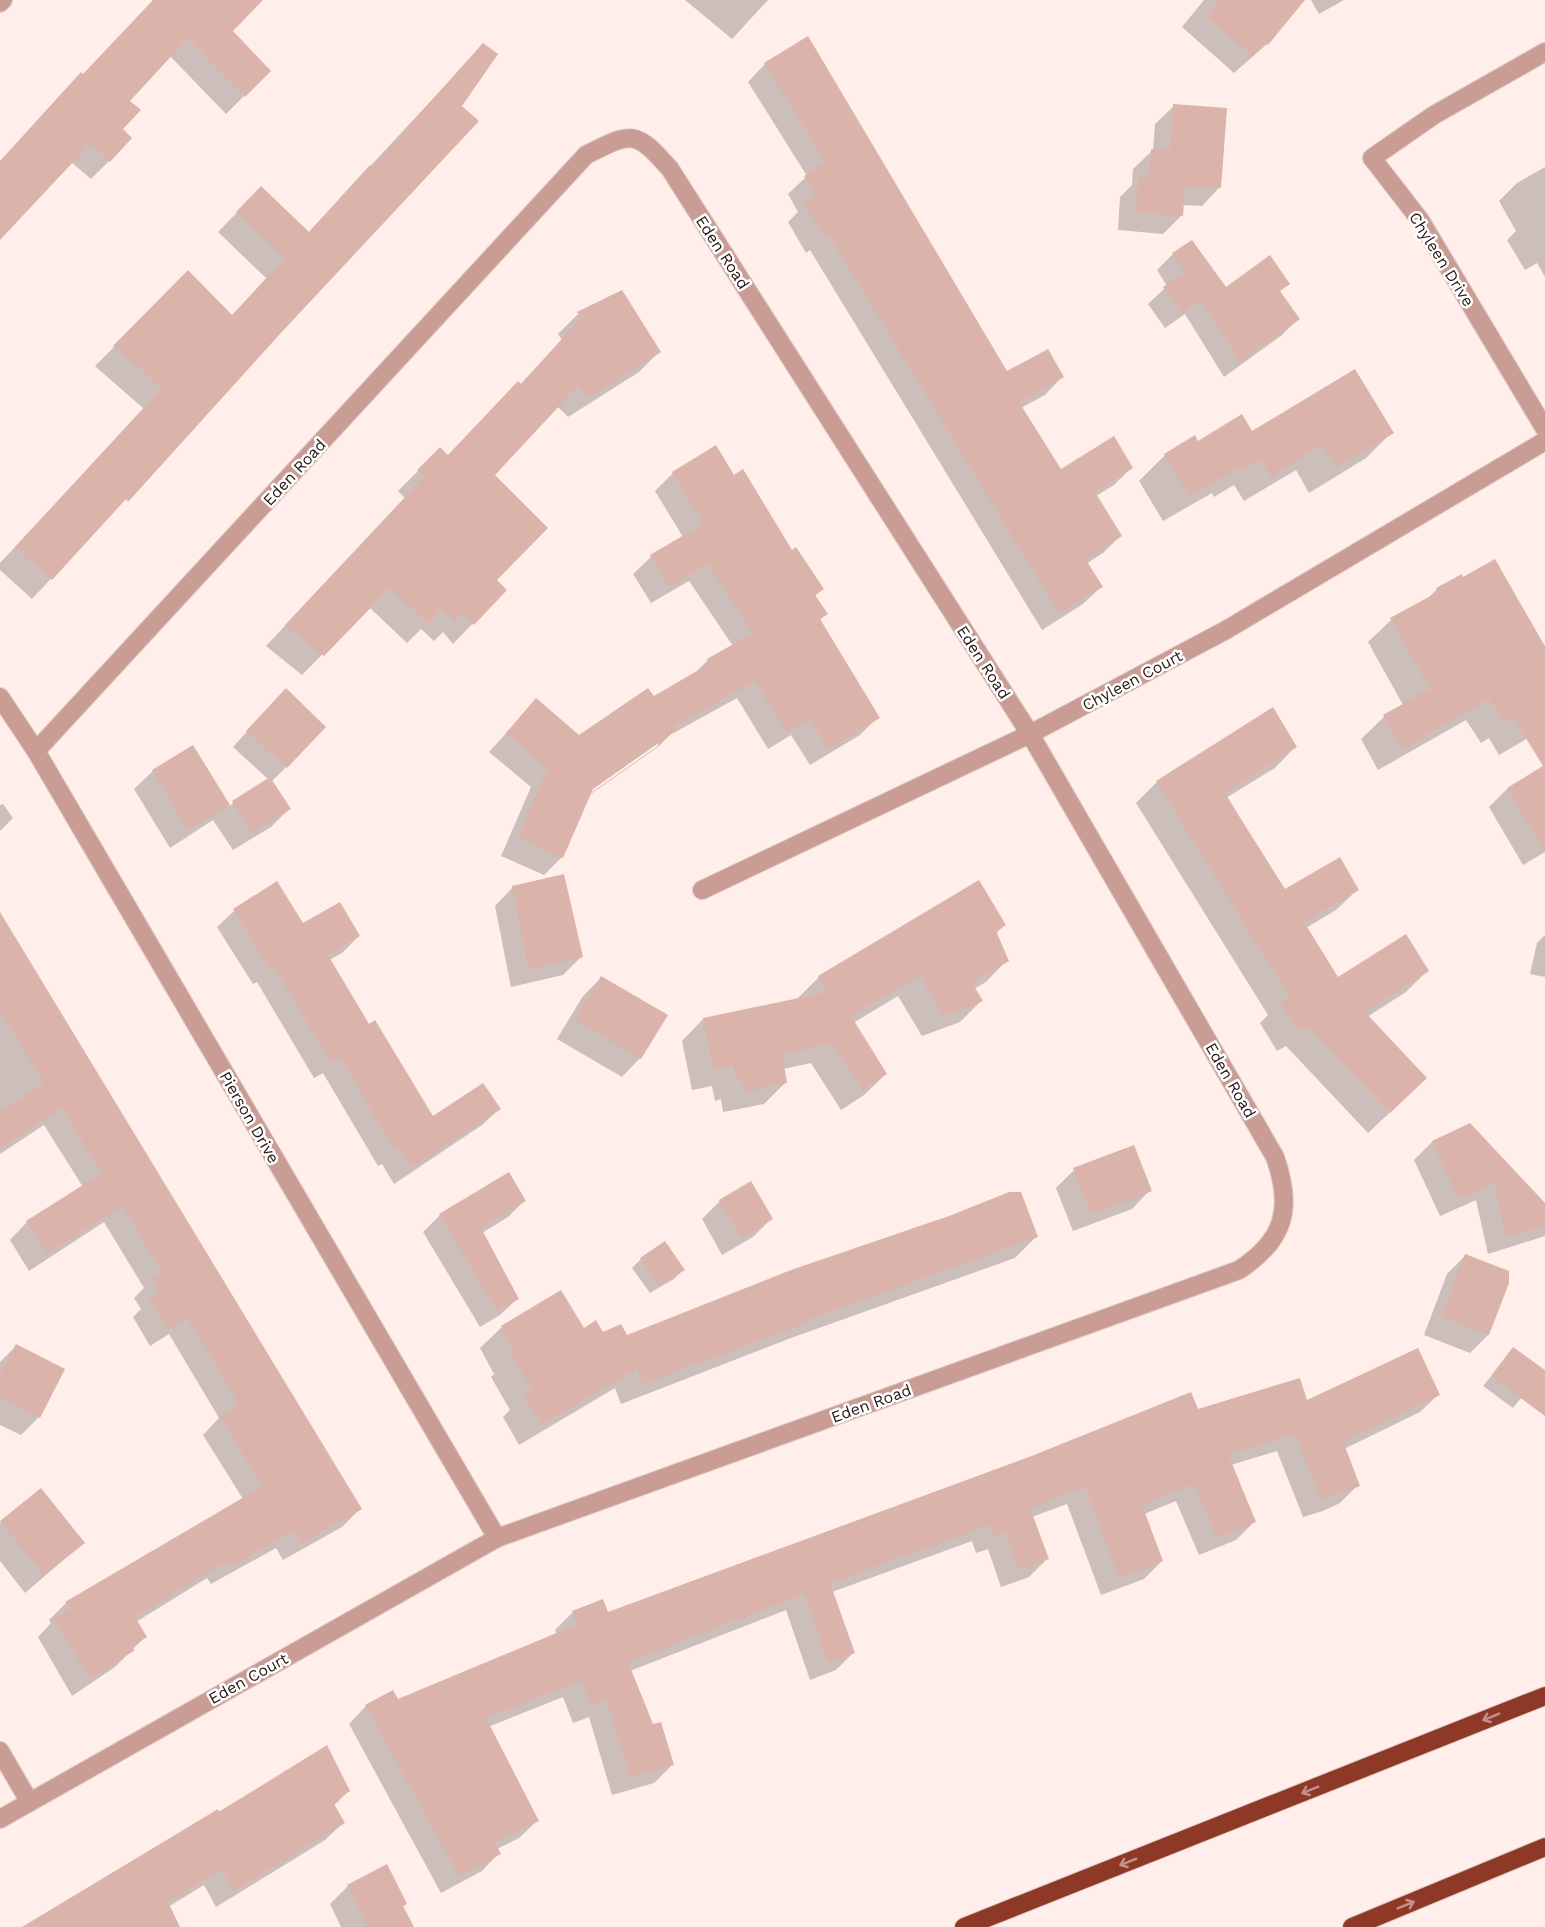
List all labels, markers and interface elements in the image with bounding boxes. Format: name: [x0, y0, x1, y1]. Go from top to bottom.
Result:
street label: Chyleen Drive: [1405, 209, 1478, 310]
street label: Eden Road: [692, 212, 753, 293]
street label: Eden Road: [259, 435, 330, 509]
street label: Eden Road: [953, 622, 1014, 703]
street label: Chyleen Court: [1079, 646, 1186, 715]
street label: Eden Road: [1201, 1039, 1260, 1121]
street label: Pierson Drive: [216, 1068, 283, 1166]
street label: Eden Road: [829, 1380, 914, 1427]
street label: Eden Court: [205, 1649, 291, 1708]
one-way arrow: [1482, 1712, 1500, 1723]
one-way arrow: [1301, 1785, 1319, 1796]
one-way arrow: [1120, 1857, 1138, 1868]
one-way arrow: [1396, 1899, 1415, 1910]

